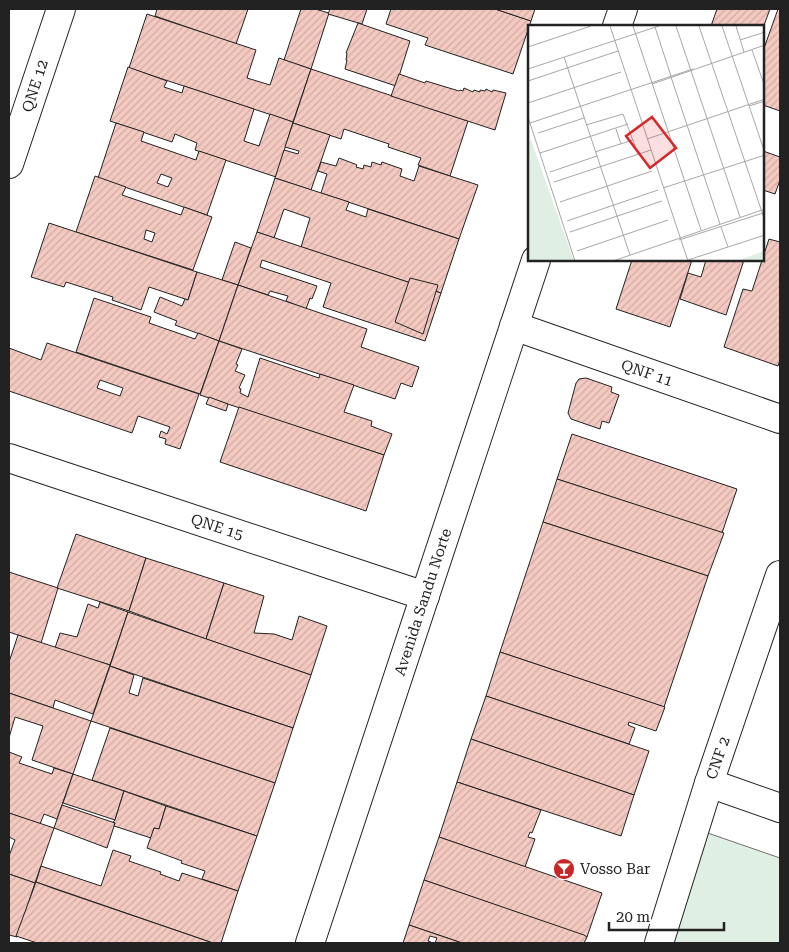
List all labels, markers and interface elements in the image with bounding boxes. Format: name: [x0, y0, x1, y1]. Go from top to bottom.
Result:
inset map: [528, 25, 764, 261]
street label: QNE 12: [18, 57, 52, 115]
street label: QNF 11: [619, 356, 675, 390]
street label: QNE 15: [188, 510, 246, 544]
street label: Avenida Sandu Norte: [391, 526, 455, 678]
street label: CNF 2: [702, 734, 734, 782]
bar icon: Vosso Bar: [552, 857, 576, 881]
place label: Vosso Bar: [580, 860, 650, 878]
scale bar: [609, 900, 724, 932]
text: 20 m: [616, 908, 651, 926]

